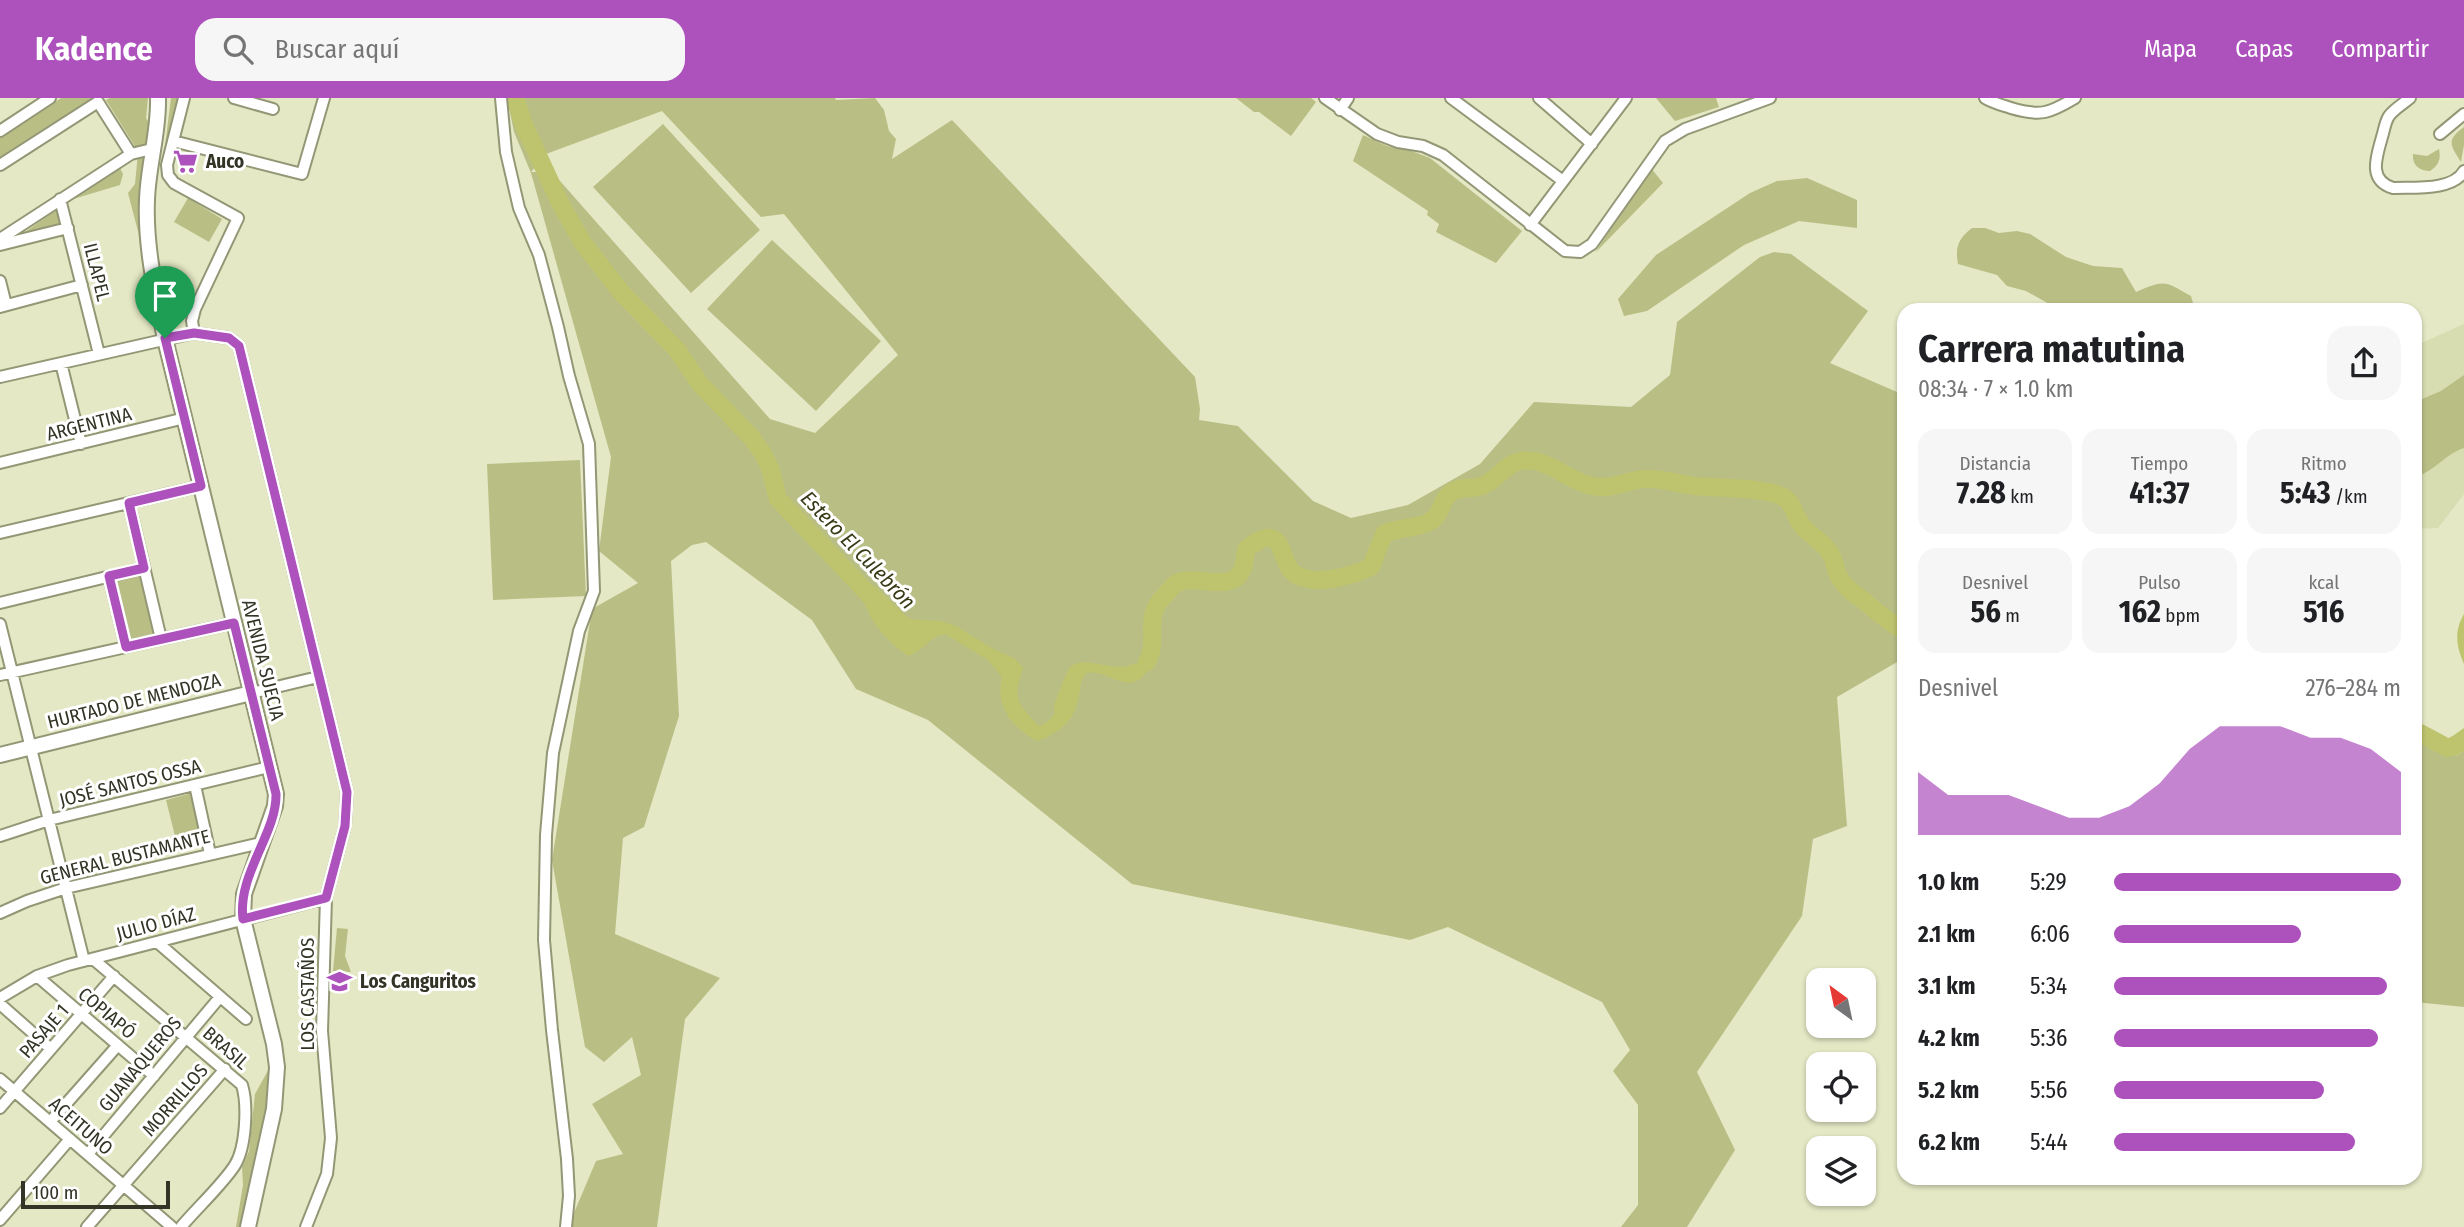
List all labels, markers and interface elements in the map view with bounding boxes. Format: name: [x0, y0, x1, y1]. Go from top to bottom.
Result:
search box: [195, 18, 685, 81]
text: Kadence: [35, 29, 153, 69]
icon: search: [219, 30, 257, 68]
text: Buscar aquí: [275, 34, 399, 65]
text: Mapa: [2144, 35, 2197, 63]
text: Capas: [2235, 35, 2293, 63]
text: Compartir: [2331, 35, 2429, 63]
supermarket icon: Auco: [172, 147, 200, 175]
place label: Auco: [205, 150, 244, 173]
street label: ILLAPEL: [79, 241, 115, 304]
pin: [135, 266, 195, 338]
icon: arrive: [146, 277, 184, 315]
text: Carrera matutina: [1918, 326, 2185, 372]
button: share: [2327, 326, 2401, 400]
text: 08:34 · 7 × 1.0 km: [1918, 375, 2074, 403]
street label: ARGENTINA: [44, 402, 134, 446]
text: Distancia: [1959, 452, 2031, 475]
text: Tiempo: [2131, 452, 2188, 475]
text: Ritmo: [2301, 452, 2347, 475]
text: 7.28: [1957, 475, 2006, 511]
text: 41:37: [2129, 475, 2190, 511]
text: 5:43: [2280, 475, 2331, 511]
text: km: [2006, 485, 2034, 508]
text: /km: [2331, 485, 2368, 508]
water label: Estero El Culebrón: [795, 486, 921, 614]
text: Desnivel: [1962, 571, 2028, 594]
text: Pulso: [2138, 571, 2181, 594]
text: kcal: [2308, 571, 2339, 594]
text: 56: [1970, 594, 2001, 630]
text: 162: [2119, 594, 2161, 630]
text: 516: [2303, 594, 2345, 630]
street label: AVENIDA SUECIA: [237, 597, 289, 723]
text: m: [2001, 604, 2020, 627]
text: bpm: [2161, 604, 2200, 627]
street label: HURTADO DE MENDOZA: [45, 668, 223, 734]
text: Desnivel: [1918, 674, 1998, 702]
text: 276–284 m: [2305, 674, 2401, 702]
street label: JOSÉ SANTOS OSSA: [57, 754, 203, 812]
street label: GENERAL BUSTAMANTE: [38, 825, 213, 889]
text: 1.0 km: [1918, 868, 1979, 896]
text: 5:29: [2030, 868, 2067, 896]
street label: JULIO DÍAZ: [114, 902, 198, 946]
text: 2.1 km: [1918, 920, 1975, 948]
text: 6:06: [2030, 920, 2070, 948]
street label: LOS CASTAÑOS: [296, 938, 319, 1050]
school or university icon: Los Canguritos: [326, 967, 354, 995]
north arrow: [1806, 968, 1876, 1038]
map controls: [1806, 968, 1876, 1206]
place label: Los Canguritos: [360, 970, 477, 993]
text: 3.1 km: [1918, 972, 1976, 1000]
text: 5:34: [2030, 972, 2067, 1000]
street label: COPIAPÓ: [74, 982, 140, 1044]
street label: PASAJE 1: [14, 999, 74, 1063]
street label: GUANAQUEROS: [94, 1012, 186, 1116]
street label: BRASIL: [198, 1022, 254, 1075]
text: 4.2 km: [1918, 1024, 1980, 1052]
text: 5:36: [2030, 1024, 2067, 1052]
button: locate: [1806, 1052, 1876, 1122]
street label: MORRILLOS: [137, 1059, 213, 1141]
text: 5.2 km: [1918, 1076, 1979, 1104]
text: 5:56: [2030, 1076, 2068, 1104]
street label: ACEITUNO: [44, 1092, 118, 1160]
text: 6.2 km: [1918, 1128, 1980, 1156]
text: 5:44: [2030, 1128, 2068, 1156]
button: layers: [1806, 1136, 1876, 1206]
scale bar: [21, 1178, 170, 1210]
text: 100 m: [32, 1181, 78, 1204]

